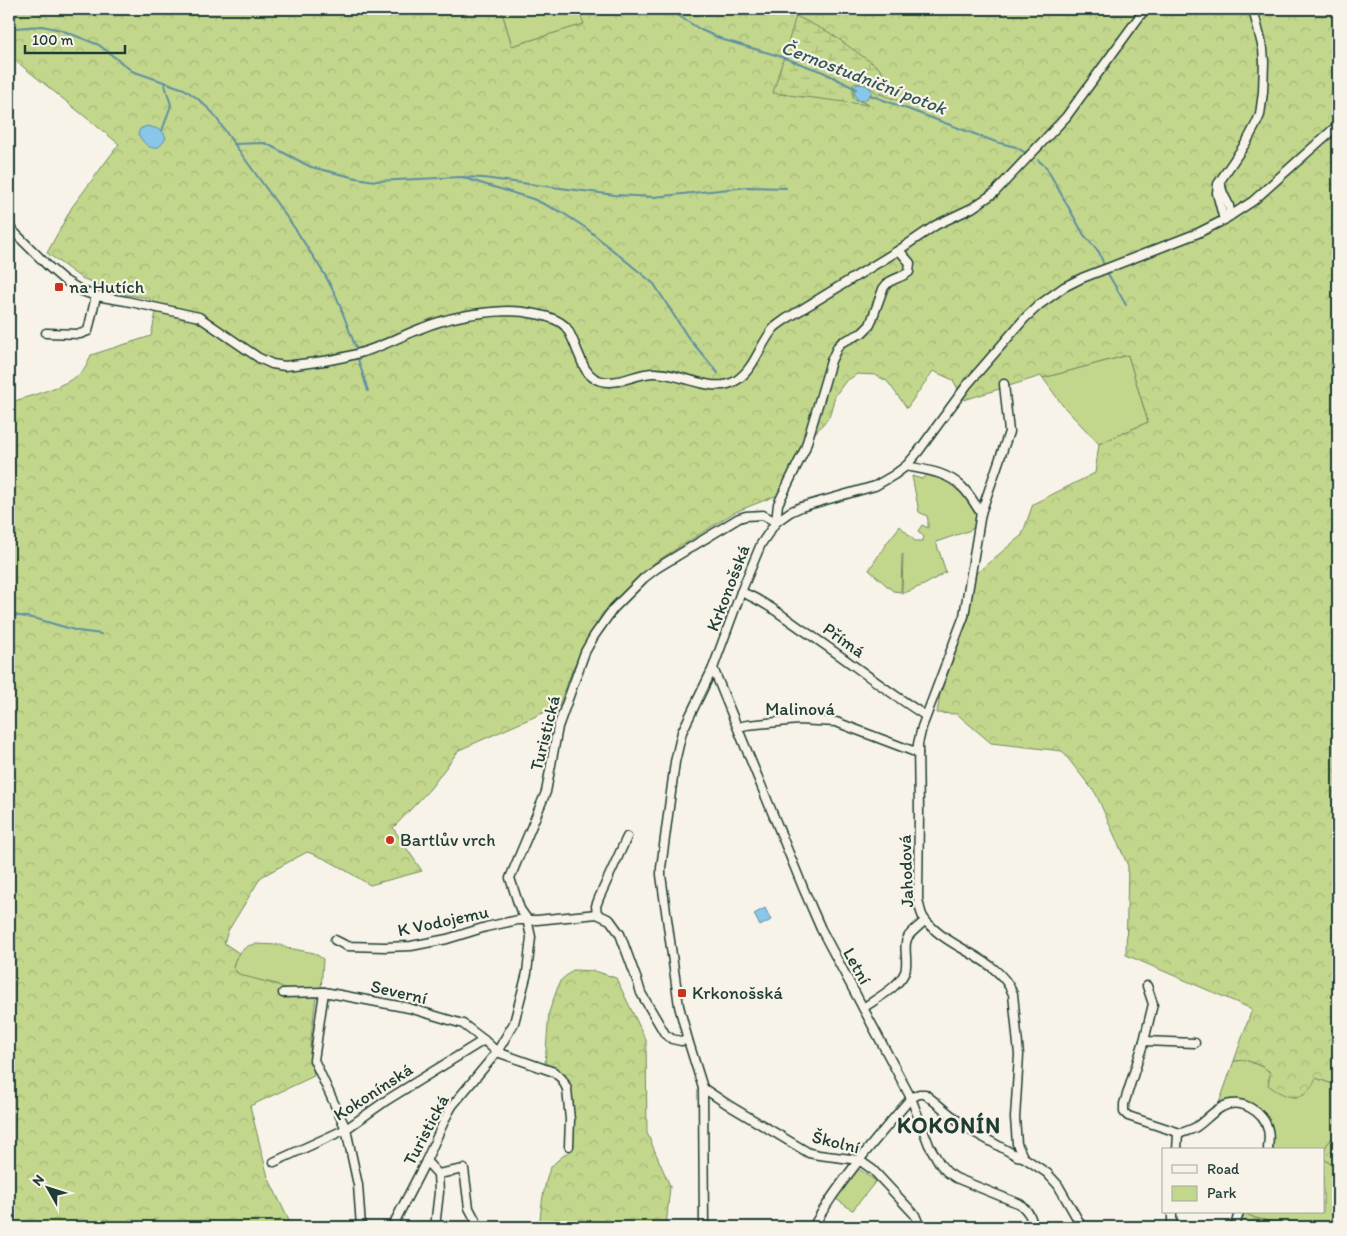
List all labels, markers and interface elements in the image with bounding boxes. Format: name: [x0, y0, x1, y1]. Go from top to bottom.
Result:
scale bar: [25, 22, 125, 54]
text: 100 m: [32, 31, 74, 49]
water label: Černostudniční potok: [778, 35, 951, 120]
place label: na Hutích: [69, 276, 145, 298]
marker: na Hutích: [53, 281, 65, 293]
street label: Krkonošská: [701, 541, 755, 634]
street label: Přímá: [819, 618, 870, 663]
street label: Turistická: [525, 692, 565, 773]
street label: Malinová: [765, 698, 835, 720]
place label: Bartlův vrch: [400, 829, 495, 851]
street label: Jahodová: [894, 833, 918, 908]
marker: Bartlův vrch: [384, 834, 396, 846]
street label: K Vodojemu: [395, 901, 491, 941]
street label: Letní: [838, 944, 876, 989]
street label: Severní: [369, 975, 430, 1009]
place label: Krkonošská: [692, 982, 783, 1004]
marker: Krkonošská: [676, 987, 688, 999]
street label: Kokonínská: [329, 1058, 417, 1126]
street label: Turistická: [398, 1090, 454, 1169]
district label: KOKONÍN: [897, 1112, 1001, 1139]
street label: Školní: [810, 1125, 863, 1159]
legend: [1162, 1148, 1324, 1214]
text: Road: [1207, 1160, 1240, 1178]
north arrow: [22, 1164, 72, 1214]
text: N: [29, 1171, 48, 1189]
text: Park: [1207, 1184, 1237, 1202]

